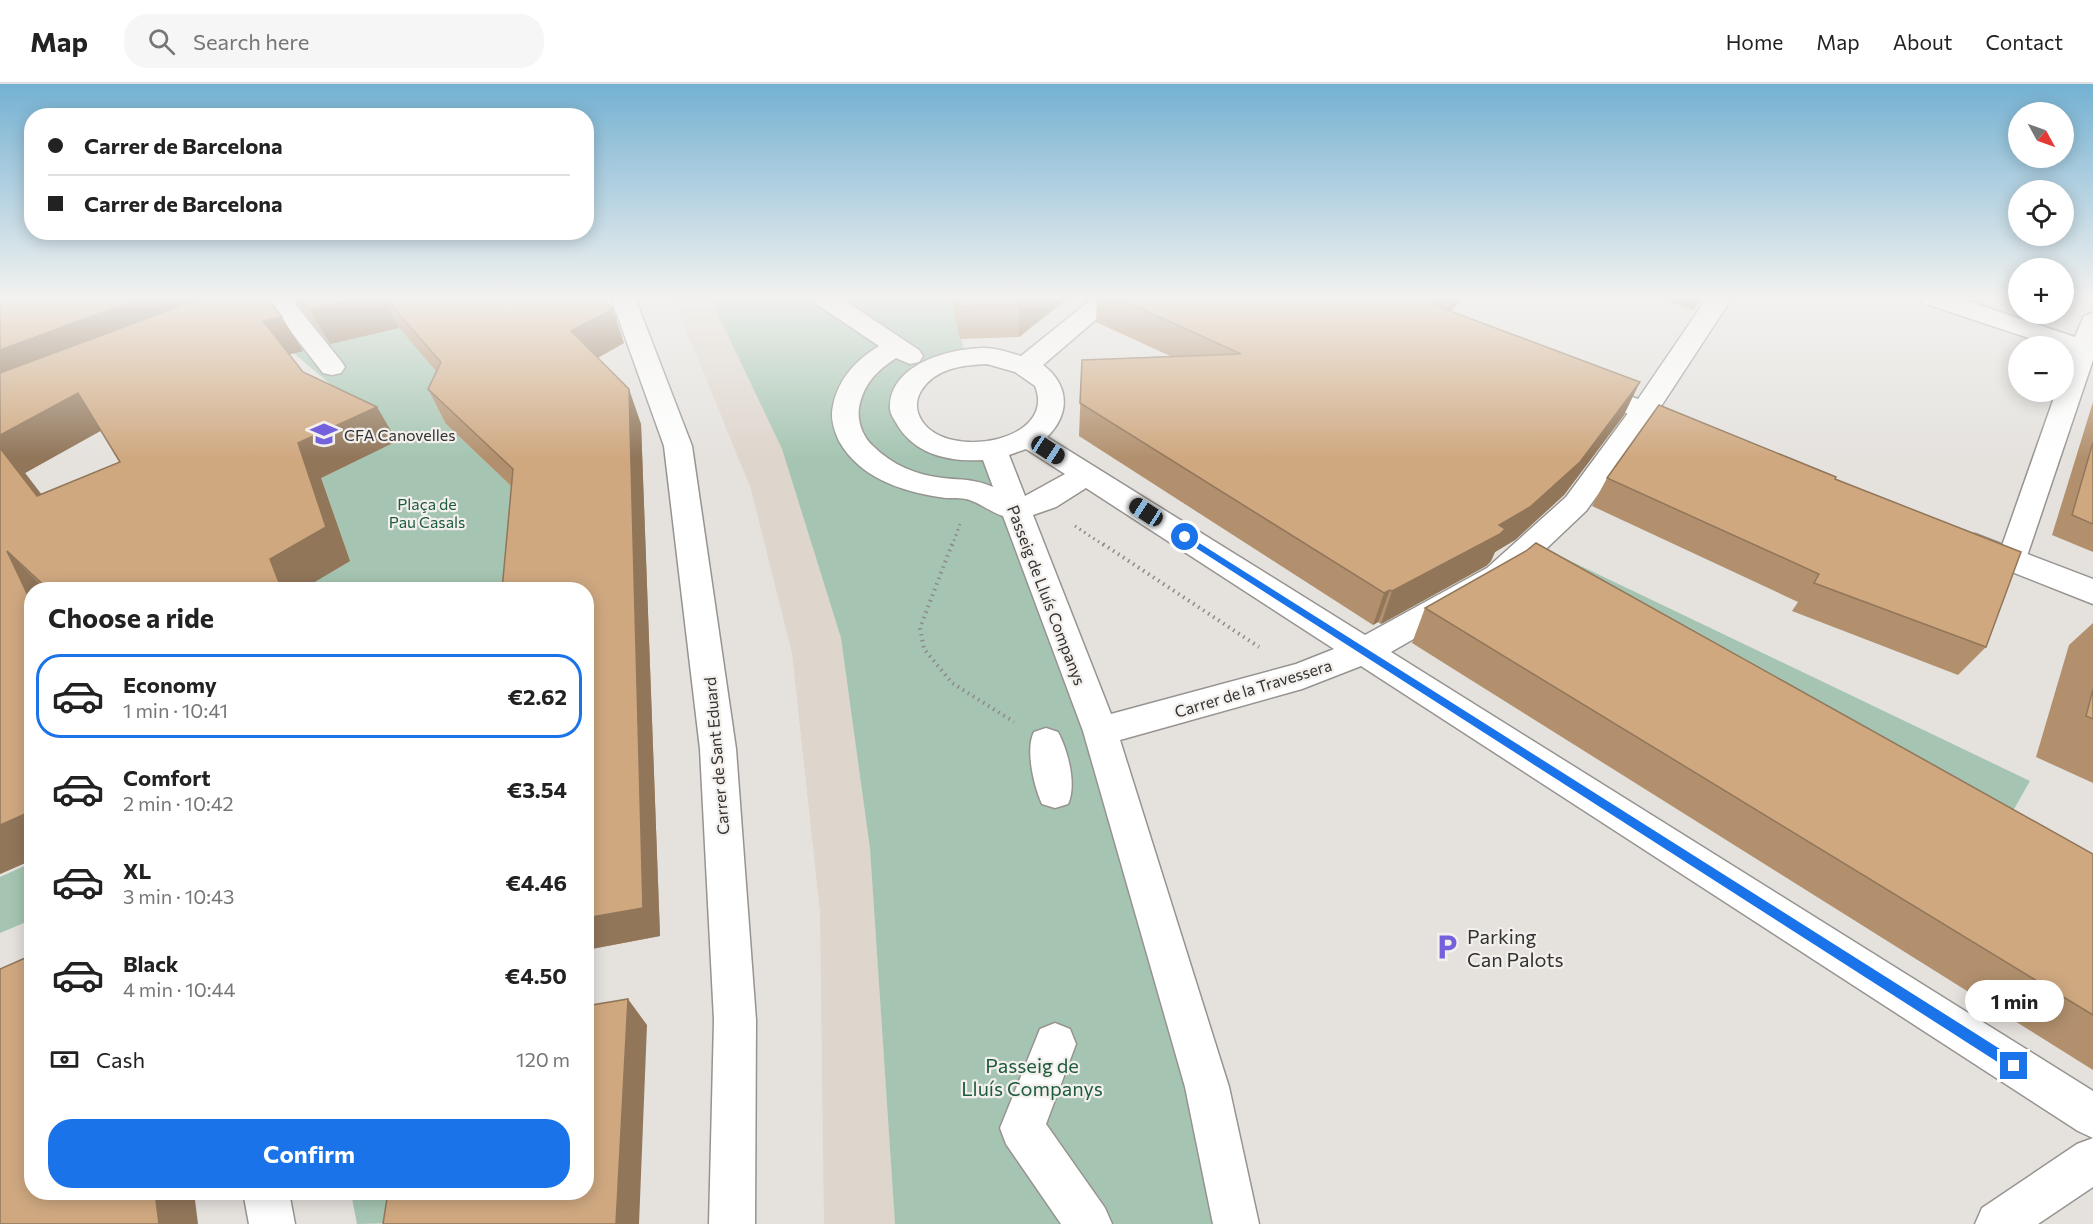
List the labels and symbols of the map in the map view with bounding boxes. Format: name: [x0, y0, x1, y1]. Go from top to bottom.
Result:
north arrow: [2008, 102, 2074, 168]
school or university icon: CFA Canovelles: [309, 419, 339, 449]
place label: CFA Canovelles: [344, 425, 456, 444]
car: [1028, 433, 1068, 467]
park label: Plaça de Pau Casals: [389, 494, 465, 531]
car: [1126, 495, 1166, 529]
street label: Passeig de Lluís Companys: [1004, 502, 1090, 688]
route start: [1171, 523, 1198, 550]
street label: Carrer de la Travessera: [1172, 655, 1334, 721]
street label: Carrer de Sant Eduard: [700, 676, 732, 836]
place label: Parking Can Palots: [1467, 924, 1564, 971]
parking icon: Parking Can Palots: [1432, 932, 1462, 962]
callout: 1 min: [1964, 979, 2064, 1021]
route end: [2000, 1052, 2027, 1079]
park label: Passeig de Lluís Companys: [961, 1053, 1103, 1100]

